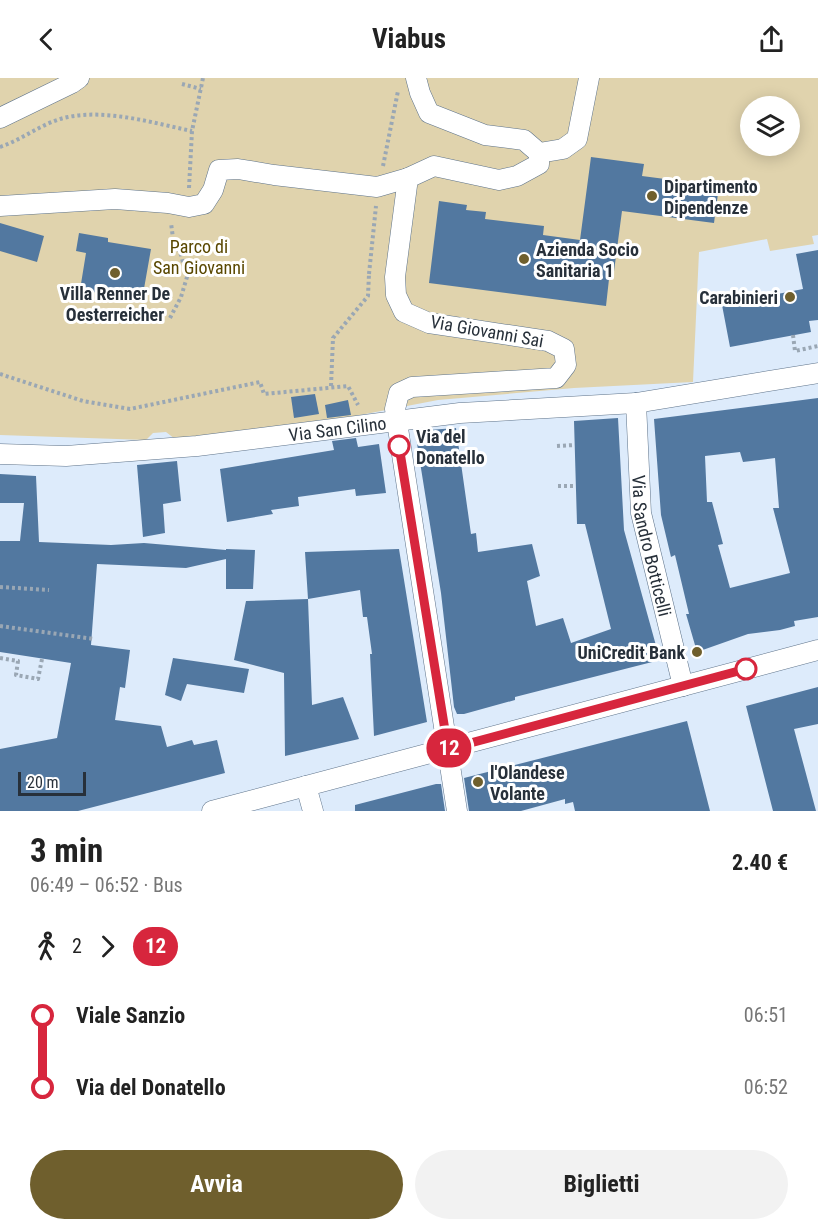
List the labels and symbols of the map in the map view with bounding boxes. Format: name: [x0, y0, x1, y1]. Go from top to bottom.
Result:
place label: Dipartimento Dipendenze: [664, 176, 758, 218]
marker: Dipartimento Dipendenze: [645, 189, 659, 203]
park label: Parco di San Giovanni: [153, 236, 245, 278]
place label: Azienda Socio Sanitaria 1: [536, 239, 639, 281]
marker: Azienda Socio Sanitaria 1: [517, 252, 531, 266]
marker: Villa Renner De Oesterreicher: [108, 266, 122, 280]
place label: Villa Renner De Oesterreicher: [60, 283, 171, 325]
place label: Carabinieri: [699, 287, 778, 308]
marker: Carabinieri: [783, 290, 797, 304]
street label: Via Giovanni Sai: [429, 311, 545, 351]
street label: Via San Cilino: [287, 412, 388, 445]
place label: Via del Donatello: [416, 426, 485, 468]
marker: Via del Donatello: [388, 435, 410, 457]
street label: Via Sandro Botticelli: [629, 474, 676, 618]
place label: UniCredit Bank: [578, 642, 685, 663]
marker: UniCredit Bank: [690, 645, 704, 659]
unlabelled marker: [735, 658, 757, 680]
line badge: 12: [422, 728, 476, 768]
place label: l'Olandese Volante: [490, 762, 565, 804]
scale bar: [18, 769, 86, 796]
marker: l'Olandese Volante: [471, 775, 485, 789]

